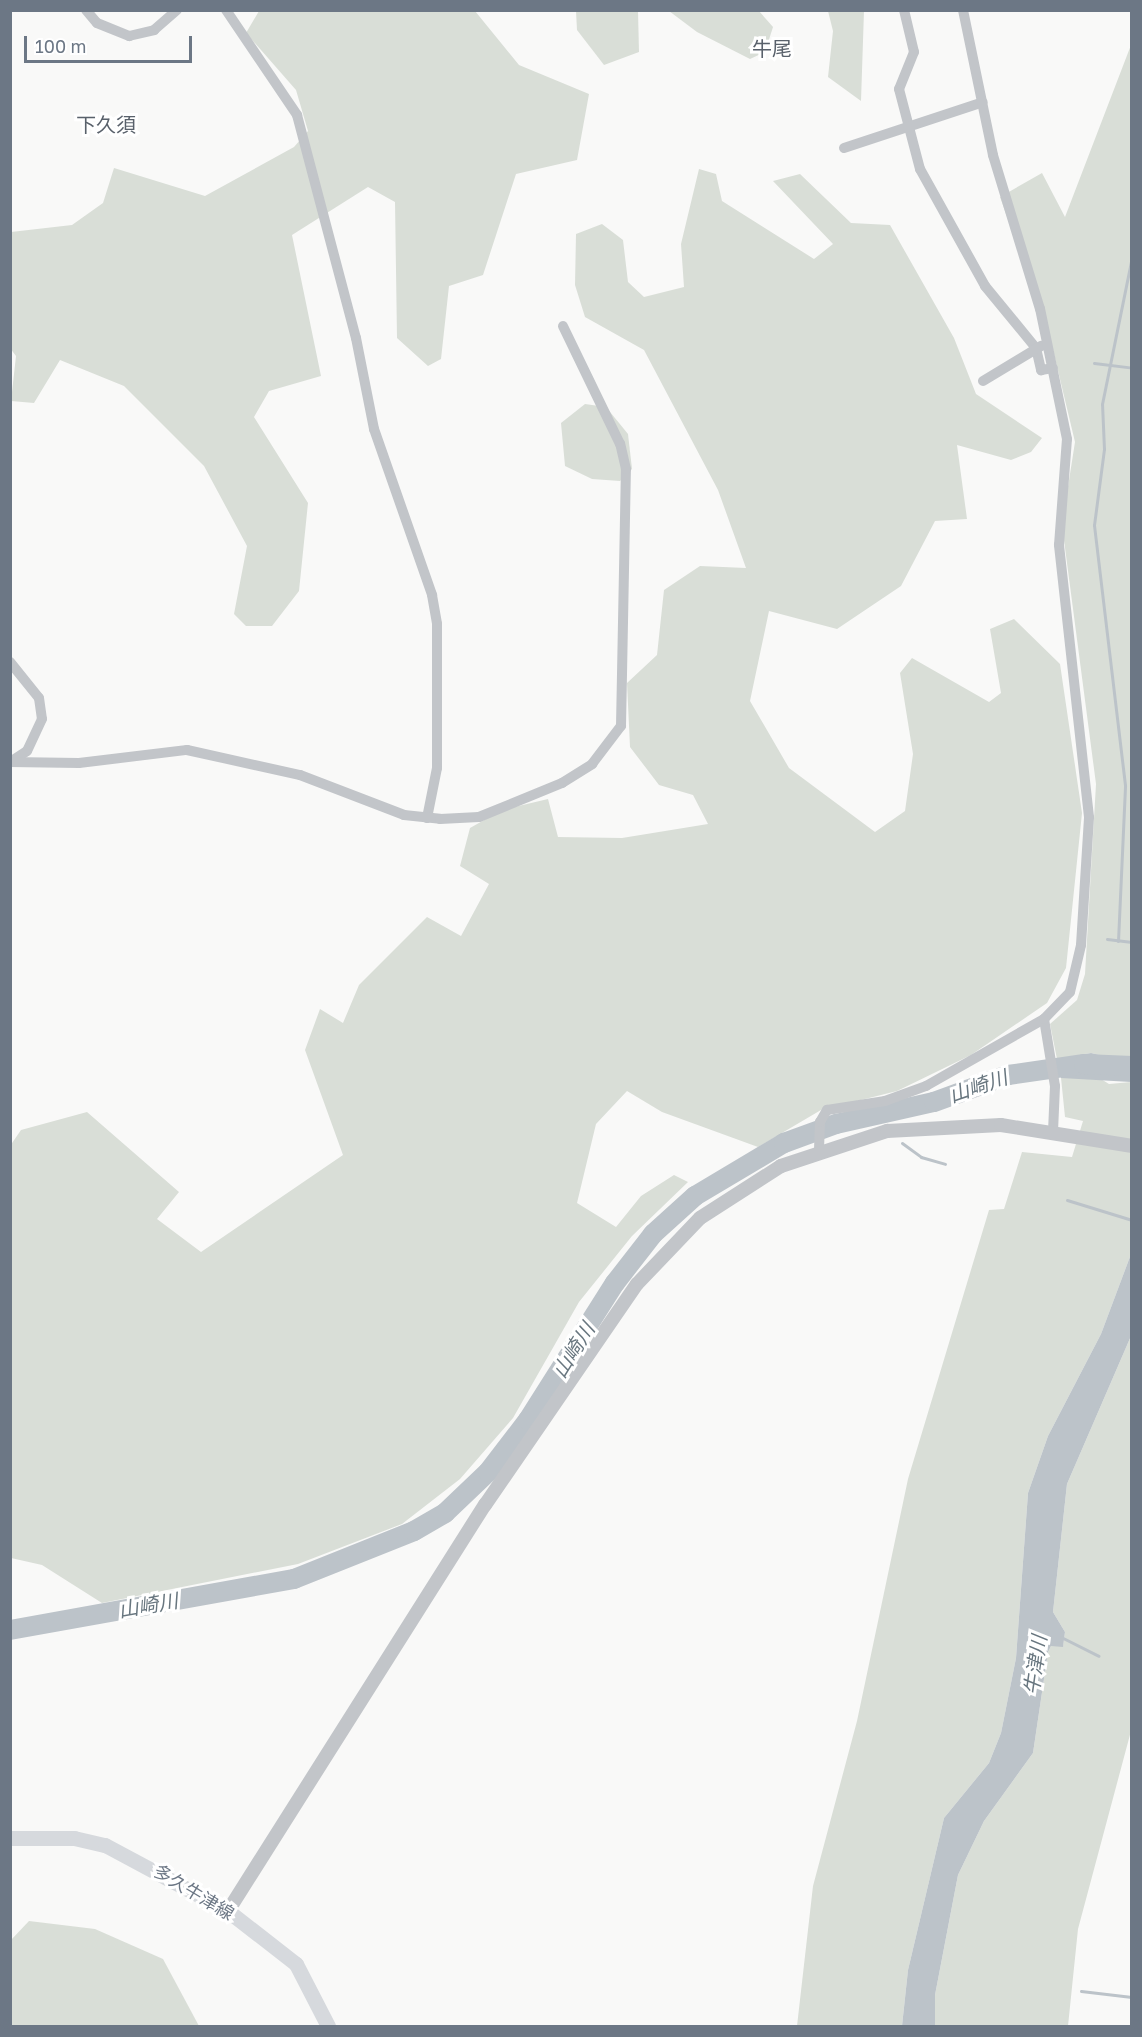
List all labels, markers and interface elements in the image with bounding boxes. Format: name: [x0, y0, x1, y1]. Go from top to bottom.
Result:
scale bar: [27, 24, 195, 62]
text: 100 m: [35, 35, 86, 57]
district label: 牛尾: [752, 36, 792, 60]
district label: 下久須: [76, 112, 136, 136]
water label: 山崎川: [946, 1065, 1010, 1107]
water label: 山崎川: [547, 1318, 599, 1382]
water label: 山崎川: [116, 1588, 180, 1622]
water label: 牛津川: [1019, 1634, 1051, 1696]
street label: 多久牛津線: [150, 1860, 238, 1924]

